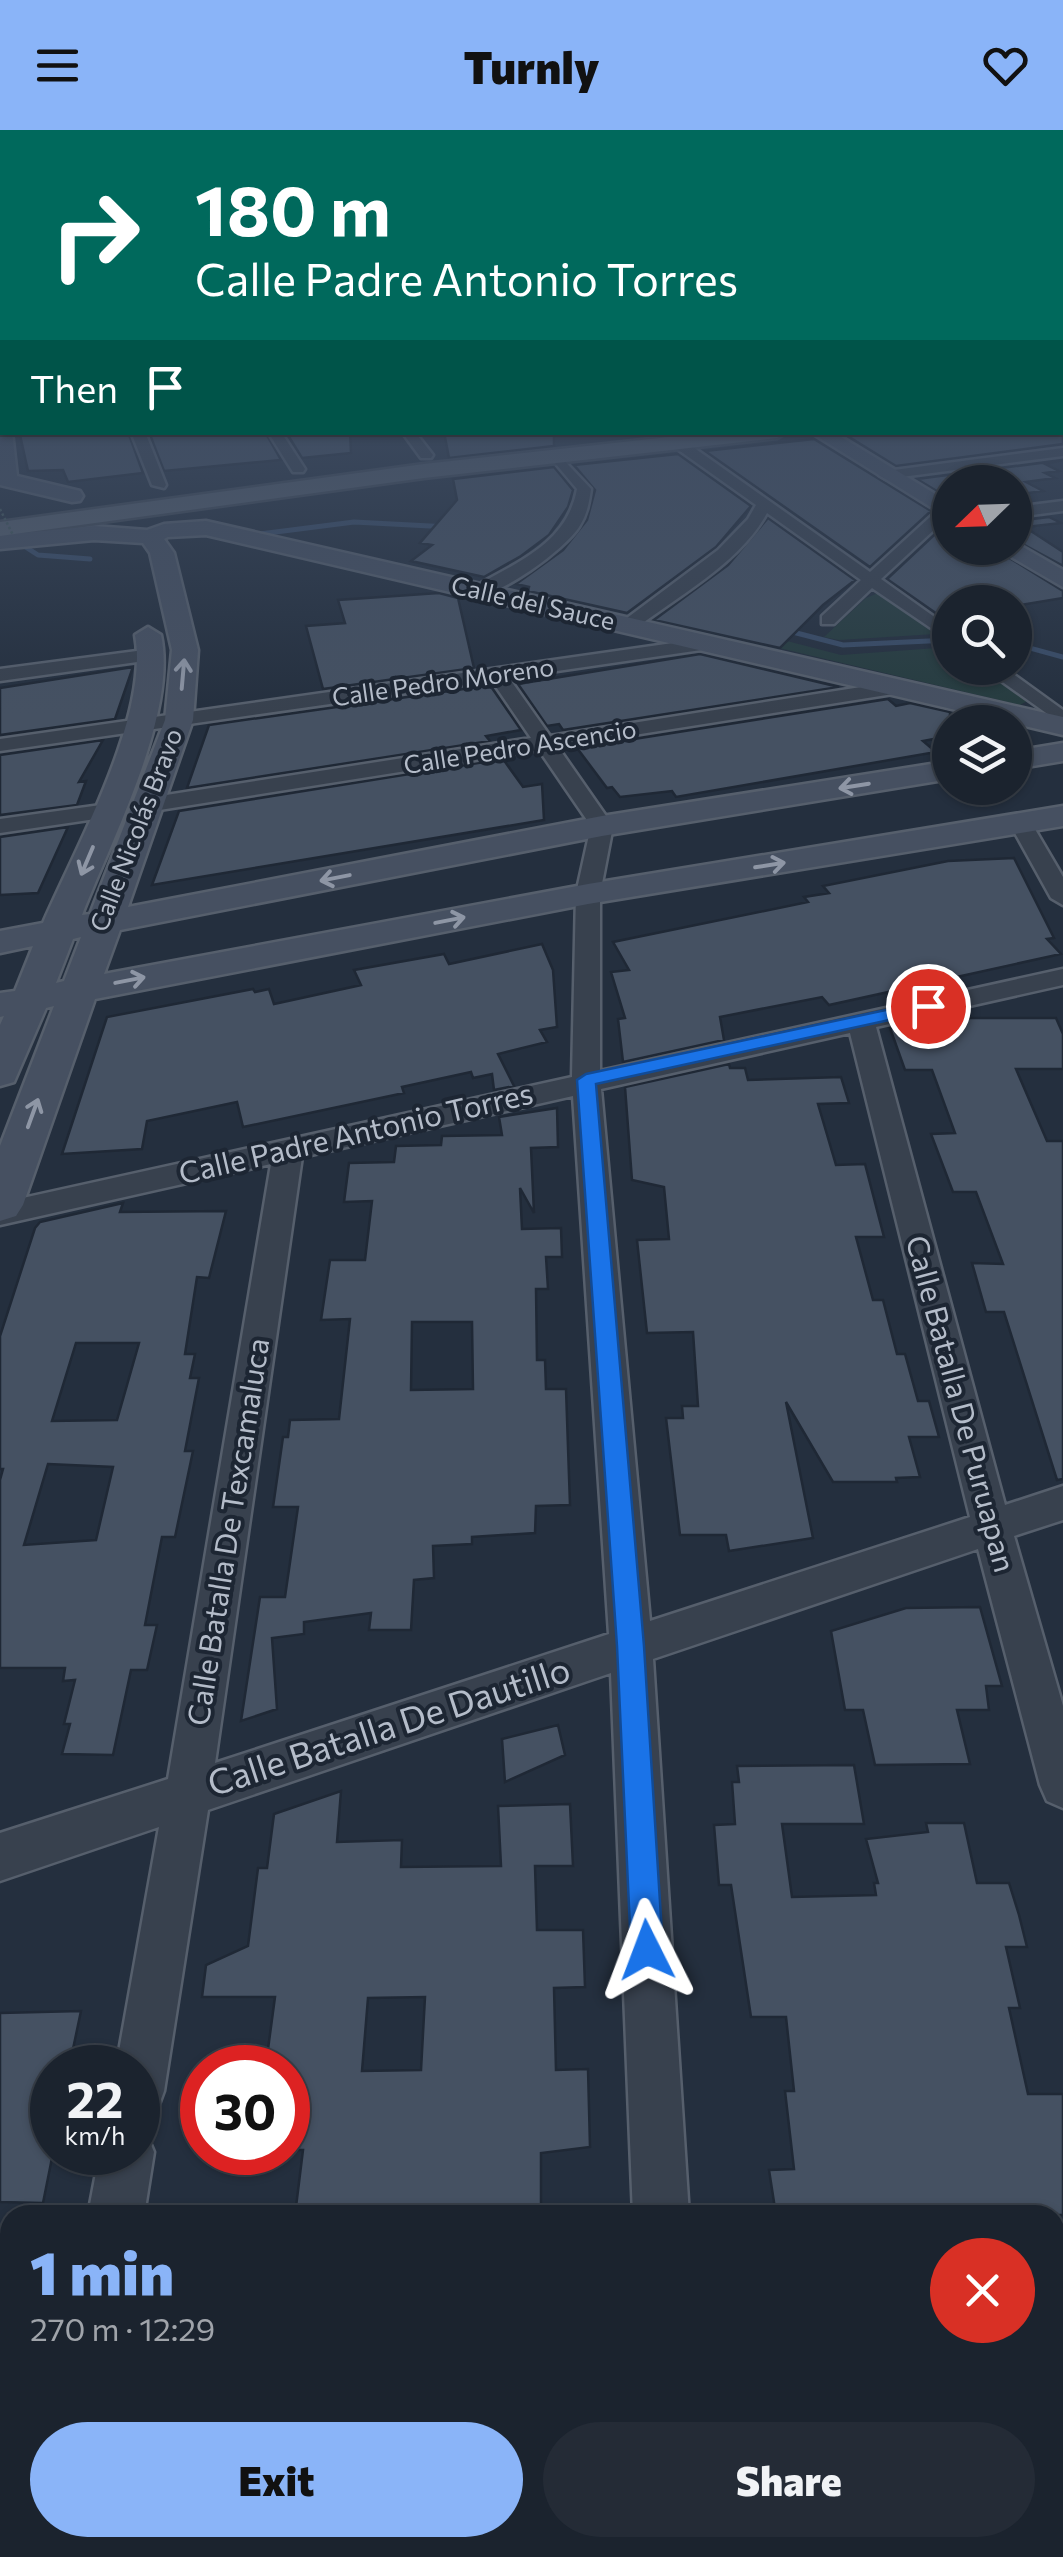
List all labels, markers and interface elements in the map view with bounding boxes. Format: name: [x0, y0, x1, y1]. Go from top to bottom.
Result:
icon: menu: [30, 38, 85, 93]
text: Turnly: [463, 38, 600, 93]
icon: heart: [978, 38, 1033, 93]
text: 180 m: [195, 165, 391, 250]
icon: right: [30, 170, 160, 300]
text: Calle Padre Antonio Torres: [195, 250, 738, 305]
icon: arrive: [138, 360, 193, 415]
text: Then: [30, 364, 118, 411]
north arrow: [932, 465, 1032, 565]
map controls: [932, 465, 1032, 805]
street label: Calle del Sauce: [449, 569, 618, 635]
button: search: [932, 585, 1032, 685]
street label: Calle Pedro Moreno: [330, 651, 556, 711]
one-way arrow: [173, 659, 192, 691]
button: layers: [932, 705, 1032, 805]
street label: Calle Pedro Ascencio: [401, 713, 638, 779]
street label: Calle Nicolás Bravo: [83, 724, 188, 935]
one-way arrow: [838, 777, 870, 795]
one-way arrow: [77, 845, 95, 876]
one-way arrow: [753, 855, 785, 873]
one-way arrow: [320, 870, 352, 889]
one-way arrow: [433, 910, 465, 929]
pin: [886, 964, 971, 1049]
one-way arrow: [113, 970, 146, 989]
icon: arrive: [901, 979, 956, 1034]
street label: Calle Padre Antonio Torres: [175, 1073, 536, 1190]
one-way arrow: [25, 1097, 43, 1129]
street label: Calle Batalla De Puruapan: [900, 1231, 1025, 1576]
street label: Calle Batalla De Texcamaluca: [178, 1335, 275, 1728]
street label: Calle Batalla De Dautillo: [202, 1646, 575, 1804]
position arrow: [595, 1898, 699, 2002]
speed limit sign: 30: [180, 2045, 310, 2175]
text: 22: [67, 2067, 123, 2128]
text: km/h: [65, 2120, 125, 2150]
text: 1 min: [30, 2234, 174, 2307]
button: close: [930, 2238, 1035, 2343]
text: 270 m · 12:29: [30, 2308, 215, 2348]
button: Exit: [30, 2422, 523, 2537]
button: Share: [543, 2422, 1035, 2537]

